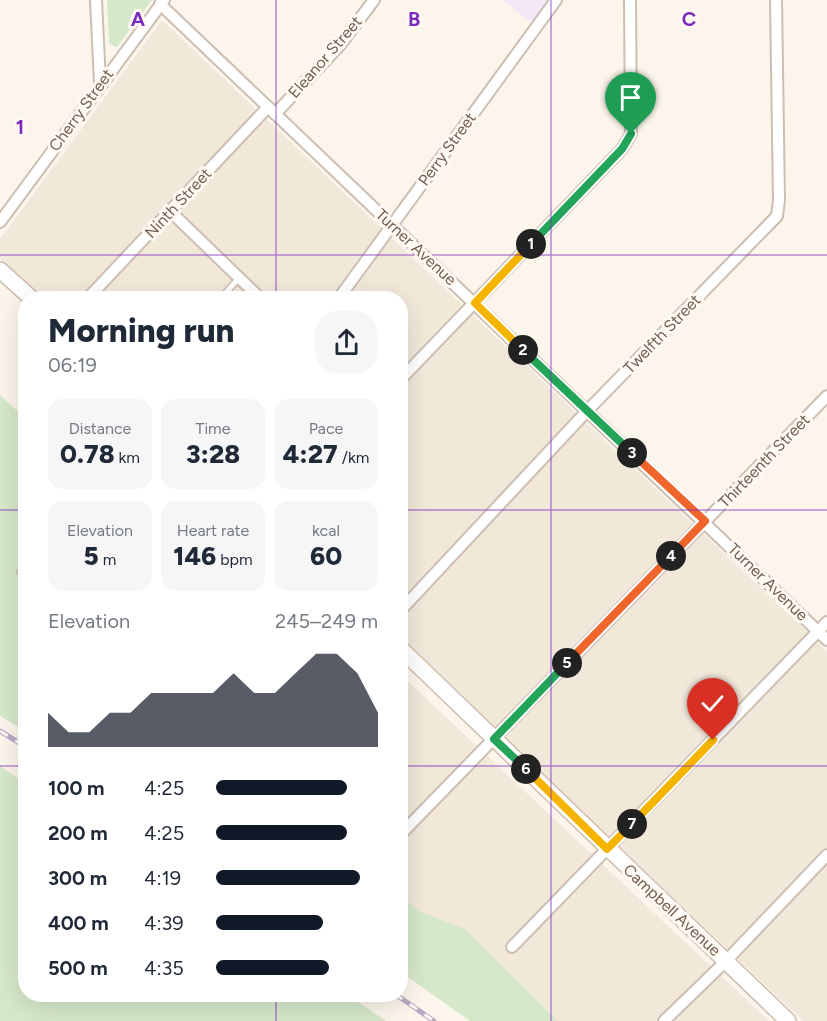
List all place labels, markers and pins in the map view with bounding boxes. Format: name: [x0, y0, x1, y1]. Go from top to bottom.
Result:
pin: [605, 72, 656, 134]
pin: 1: [516, 229, 546, 259]
pin: 2: [508, 335, 538, 365]
pin: 3: [617, 438, 647, 468]
pin: 4: [656, 541, 686, 571]
pin: 5: [552, 648, 582, 678]
pin: [687, 678, 738, 740]
pin: 6: [511, 754, 541, 784]
pin: 7: [617, 809, 647, 839]

